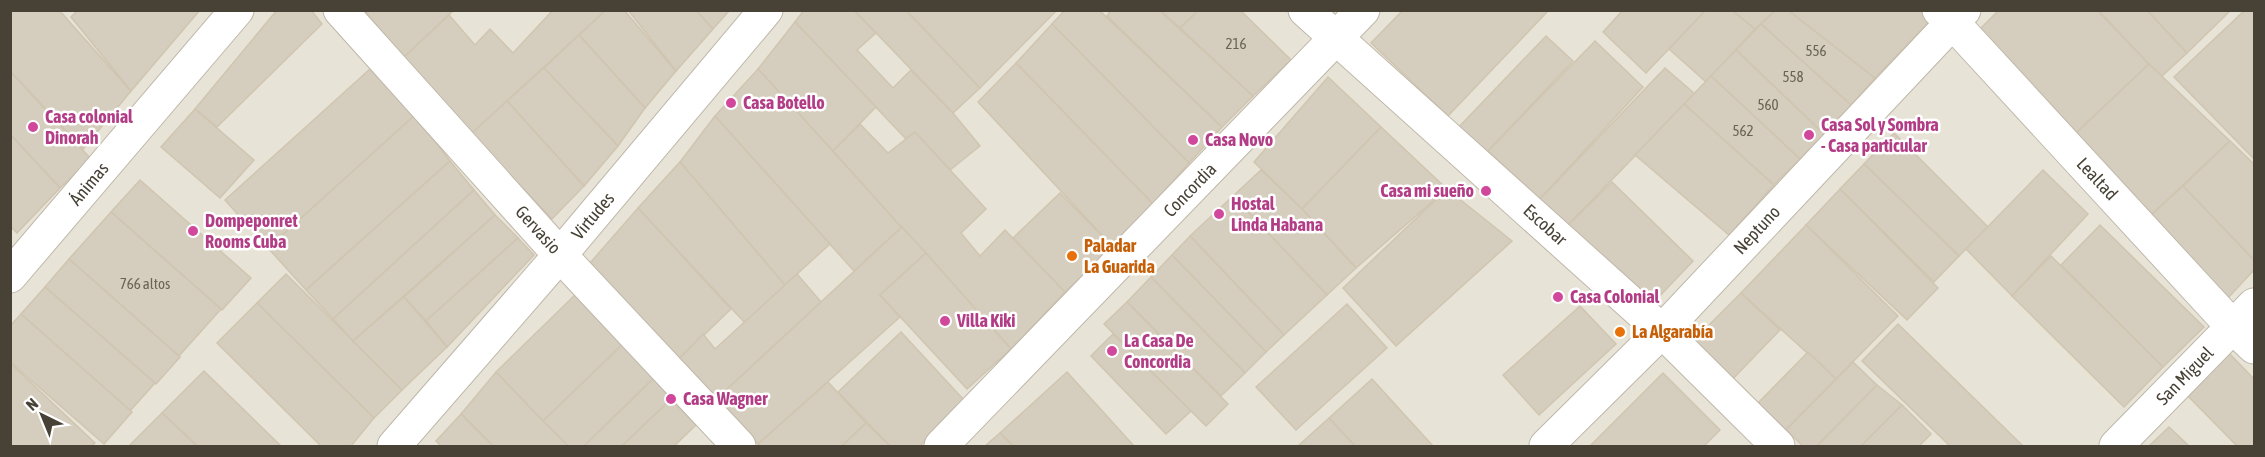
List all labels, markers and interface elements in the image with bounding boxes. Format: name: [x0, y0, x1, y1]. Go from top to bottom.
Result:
house number: 216: [1225, 35, 1247, 52]
house number: 556: [1805, 42, 1827, 59]
house number: 558: [1782, 68, 1804, 85]
place label: Casa Botello: [743, 92, 825, 113]
marker: Casa Botello: [724, 96, 738, 110]
house number: 560: [1757, 96, 1779, 113]
place label: Casa colonial Dinorah: [45, 106, 133, 148]
place label: Casa Sol y Sombra - Casa particular: [1821, 114, 1939, 156]
marker: Casa colonial Dinorah: [26, 120, 40, 134]
house number: 562: [1732, 122, 1754, 139]
marker: Casa Sol y Sombra - Casa particular: [1802, 128, 1816, 142]
place label: Casa Novo: [1205, 129, 1273, 150]
marker: Casa Novo: [1186, 133, 1200, 147]
street label: Lealtad: [2073, 153, 2122, 204]
street label: Ánimas: [65, 158, 113, 209]
street label: Concordia: [1159, 158, 1220, 221]
place label: Casa mi sueño: [1380, 180, 1474, 201]
marker: Casa mi sueño: [1479, 184, 1493, 198]
street label: Virtudes: [567, 188, 618, 244]
place label: Hostal Linda Habana: [1231, 193, 1323, 235]
street label: Escobar: [1519, 200, 1572, 250]
street label: Gervasio: [511, 201, 565, 258]
street label: Neptuno: [1729, 201, 1784, 258]
marker: Hostal Linda Habana: [1212, 207, 1226, 221]
place label: Dompeponret Rooms Cuba: [205, 210, 298, 252]
marker: Dompeponret Rooms Cuba: [186, 224, 200, 238]
place label: Paladar La Guarida: [1084, 235, 1155, 277]
marker: Paladar La Guarida: [1065, 249, 1079, 263]
house number: 766 altos: [120, 275, 170, 292]
place label: Casa Colonial: [1570, 286, 1660, 307]
marker: Casa Colonial: [1551, 290, 1565, 304]
place label: Villa Kiki: [956, 310, 1015, 331]
marker: Villa Kiki: [938, 314, 952, 328]
place label: La Algarabía: [1632, 321, 1713, 342]
marker: La Algarabía: [1613, 325, 1627, 339]
place label: La Casa De Concordia: [1124, 330, 1194, 372]
street label: San Miguel: [2152, 342, 2218, 409]
marker: La Casa De Concordia: [1105, 344, 1119, 358]
north arrow: [12, 385, 72, 445]
place label: Casa Wagner: [683, 388, 768, 409]
marker: Casa Wagner: [664, 392, 678, 406]
text: N: [22, 394, 41, 414]

